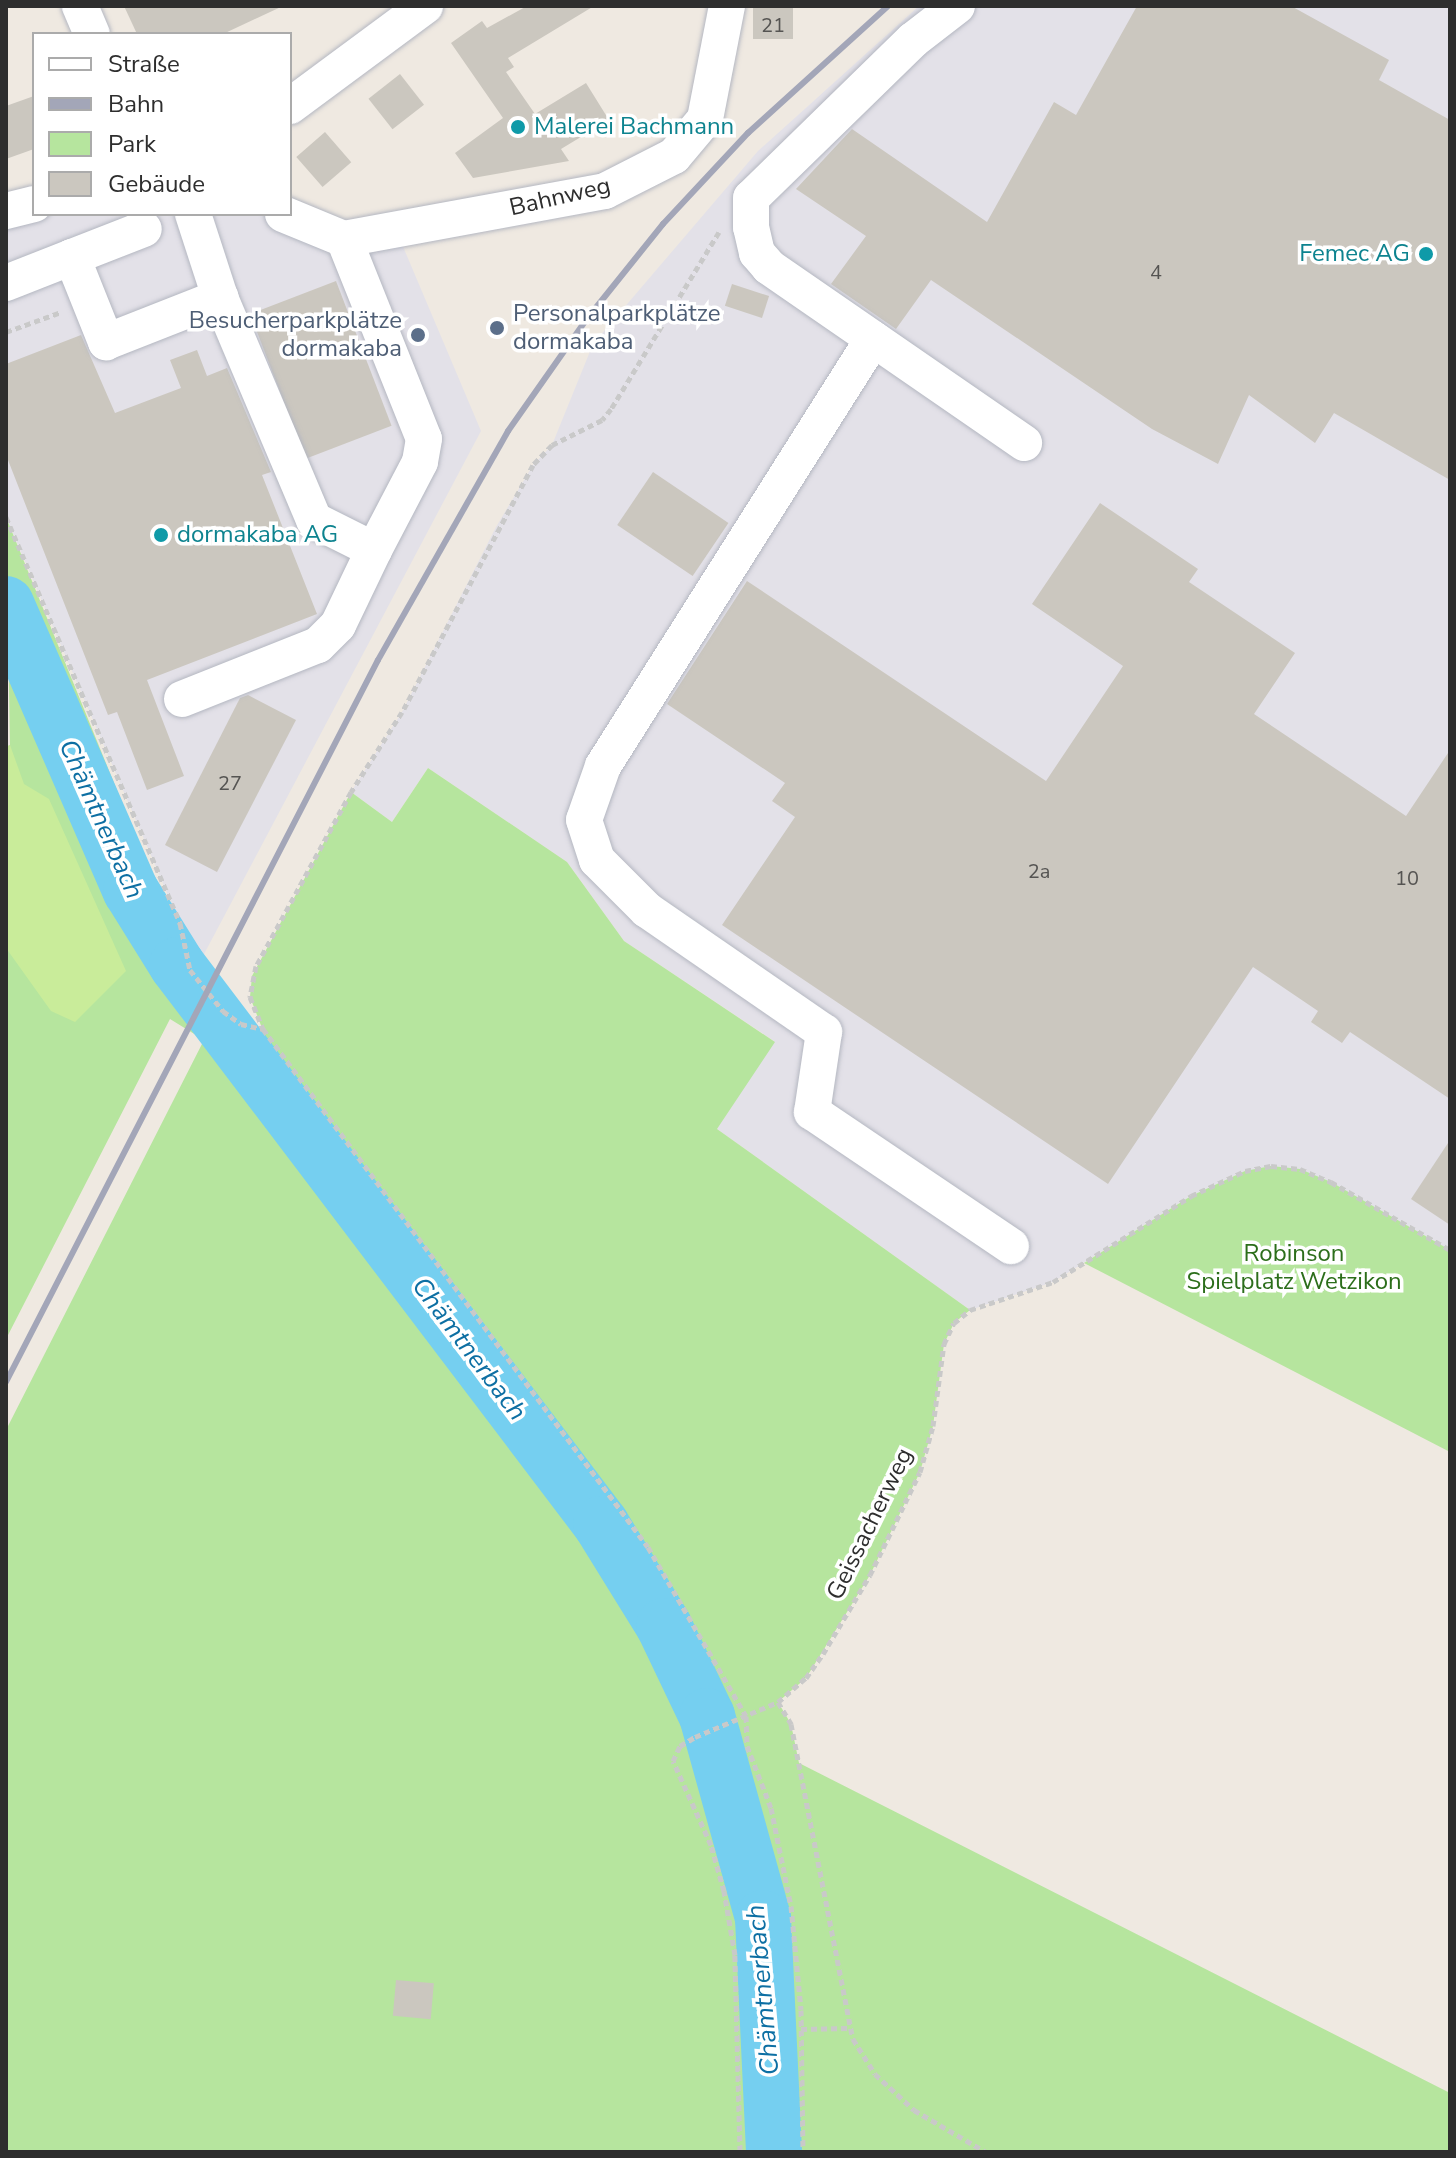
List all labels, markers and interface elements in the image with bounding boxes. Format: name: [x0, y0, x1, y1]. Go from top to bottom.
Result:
house number: 21: [761, 13, 785, 37]
legend: [32, 32, 292, 216]
text: Straße: [108, 48, 180, 80]
text: Bahn: [108, 88, 164, 120]
place label: Malerei Bachmann: [534, 113, 734, 141]
marker: Malerei Bachmann: [509, 118, 527, 136]
text: Park: [108, 128, 156, 160]
text: Gebäude: [108, 168, 205, 200]
street label: Bahnweg: [507, 171, 613, 223]
place label: Femec AG: [1299, 240, 1410, 268]
marker: Femec AG: [1417, 245, 1435, 263]
house number: 4: [1150, 260, 1162, 284]
place label: Personalparkplätze dormakaba: [513, 300, 720, 356]
place label: Besucherparkplätze dormakaba: [189, 307, 402, 363]
marker: Personalparkplätze dormakaba: [488, 319, 506, 337]
marker: Besucherparkplätze dormakaba: [409, 326, 427, 344]
place label: dormakaba AG: [177, 521, 338, 549]
marker: dormakaba AG: [152, 526, 170, 544]
water label: Chämtnerbach: [52, 735, 150, 903]
house number: 27: [218, 771, 242, 795]
house number: 2a: [1028, 859, 1050, 883]
house number: 10: [1395, 866, 1419, 890]
park label: Robinson Spielplatz Wetzikon: [1186, 1240, 1402, 1296]
water label: Chämtnerbach: [405, 1271, 533, 1427]
street label: Geissacherweg: [821, 1443, 919, 1605]
water label: Chämtnerbach: [740, 1903, 786, 2077]

